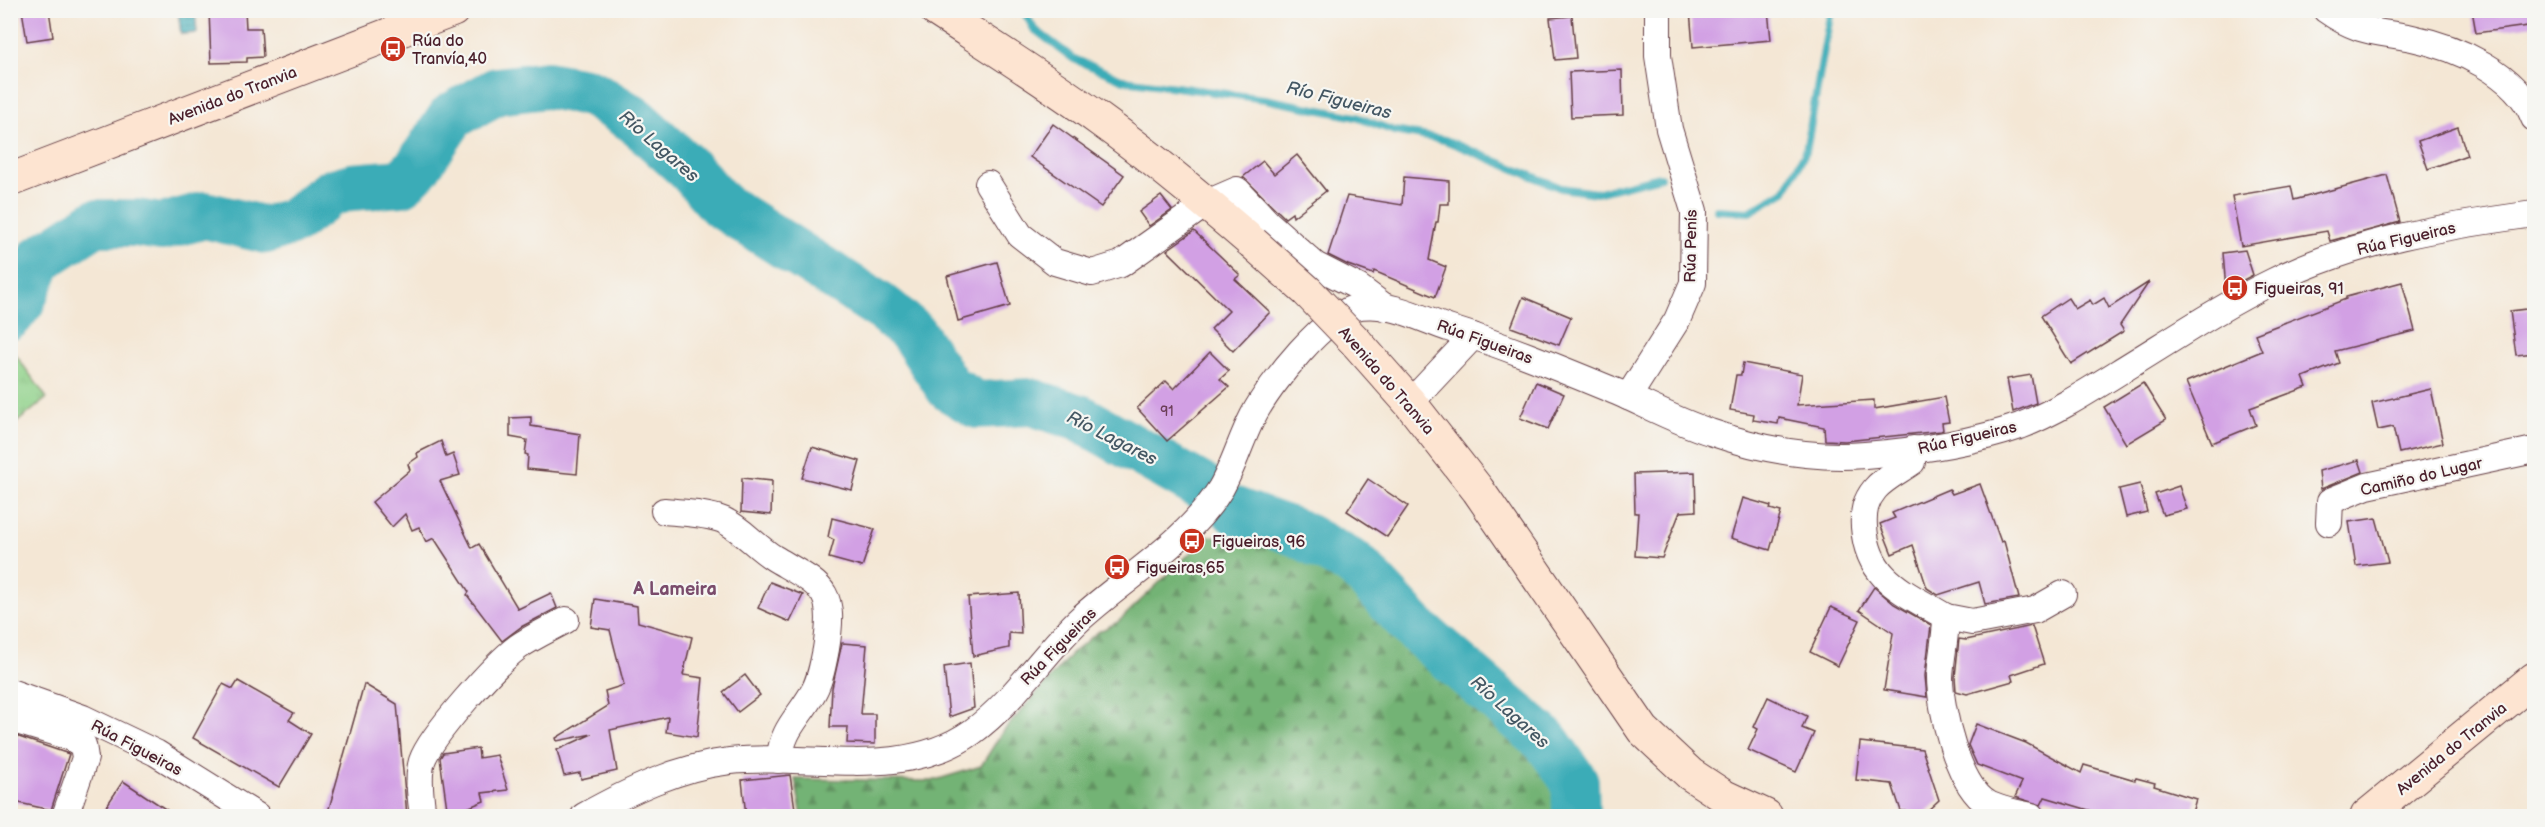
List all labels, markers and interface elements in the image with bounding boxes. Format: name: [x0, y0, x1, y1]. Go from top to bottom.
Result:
place label: Rúa do Tranvía,40: [412, 32, 487, 69]
bus stop icon: Rúa do Tranvía,40: [378, 34, 408, 64]
street label: Avenida do Tranvia: [165, 63, 300, 130]
water label: Río Figueiras: [1284, 77, 1394, 124]
water label: Río Lagares: [615, 106, 703, 187]
street label: Rúa Penís: [1681, 209, 1702, 283]
street label: Rúa Figueiras: [2355, 219, 2458, 260]
bus stop icon: Figueiras, 91: [2220, 273, 2250, 303]
place label: Figueiras, 91: [2254, 280, 2344, 299]
street label: Rúa Figueiras: [1434, 316, 1535, 369]
street label: Avenida do Tranvia: [1334, 323, 1438, 439]
house number: 91: [1160, 403, 1174, 420]
water label: Río Lagares: [1063, 407, 1160, 470]
street label: Rúa Figueiras: [1916, 418, 2019, 459]
street label: Camiño do Lugar: [2358, 454, 2484, 501]
bus stop icon: Figueiras, 96: [1177, 526, 1207, 556]
place label: Figueiras, 96: [1212, 533, 1305, 552]
bus stop icon: Figueiras,65: [1102, 552, 1132, 582]
place label: Figueiras,65: [1136, 559, 1225, 578]
district label: A Lameira: [632, 579, 717, 600]
street label: Rúa Figueiras: [1017, 604, 1101, 690]
water label: Río Lagares: [1466, 672, 1553, 753]
street label: Avenida do Tranvia: [2393, 699, 2511, 800]
street label: Rúa Figueiras: [87, 716, 185, 780]

